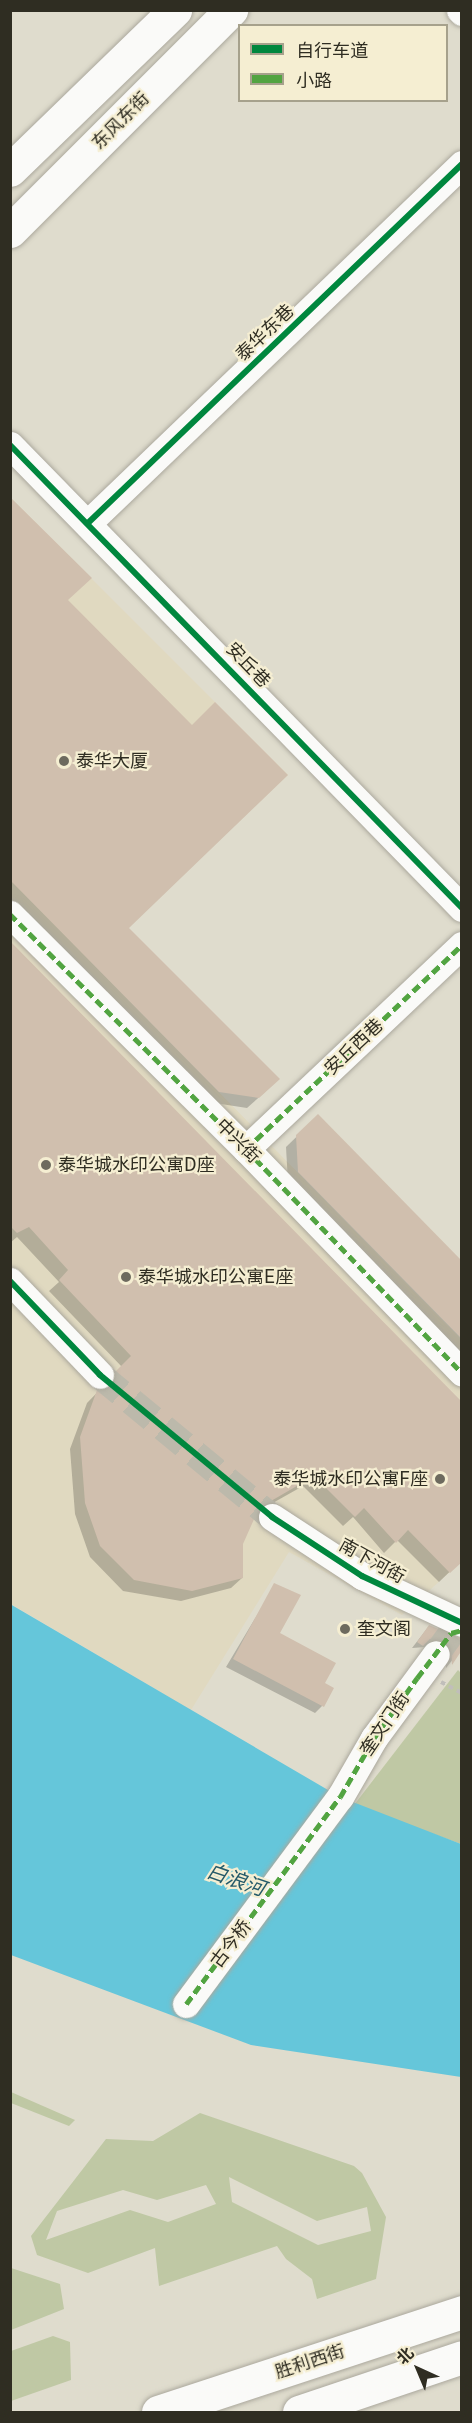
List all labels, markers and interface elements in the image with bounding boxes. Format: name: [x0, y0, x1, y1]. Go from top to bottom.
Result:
legend: [238, 24, 448, 102]
text: 自行车道: [296, 40, 368, 61]
text: 小路: [296, 70, 332, 91]
street label: 东风东街: [88, 88, 154, 154]
street label: 泰华东巷: [232, 300, 298, 366]
street label: 安丘巷: [221, 638, 275, 692]
place label: 泰华大厦: [76, 750, 148, 772]
marker: 泰华大厦: [57, 754, 71, 768]
street label: 安丘西巷: [320, 1015, 388, 1079]
street label: 中兴街: [211, 1114, 265, 1168]
place label: 泰华城水印公寓D座: [58, 1154, 214, 1176]
marker: 泰华城水印公寓D座: [39, 1158, 53, 1172]
place label: 泰华城水印公寓E座: [138, 1266, 293, 1288]
marker: 泰华城水印公寓E座: [119, 1270, 133, 1284]
place label: 泰华城水印公寓F座: [273, 1468, 428, 1490]
marker: 泰华城水印公寓F座: [433, 1472, 447, 1486]
street label: 南下河街: [335, 1534, 409, 1588]
place label: 奎文阁: [357, 1618, 411, 1640]
marker: 奎文阁: [338, 1622, 352, 1636]
street label: 奎文门街: [356, 1688, 414, 1760]
water label: 白浪河: [204, 1859, 268, 1901]
street label: 古今桥: [206, 1916, 256, 1972]
north arrow: [388, 2339, 448, 2399]
street label: 胜利西街: [272, 2341, 348, 2383]
text: 北: [393, 2343, 418, 2368]

